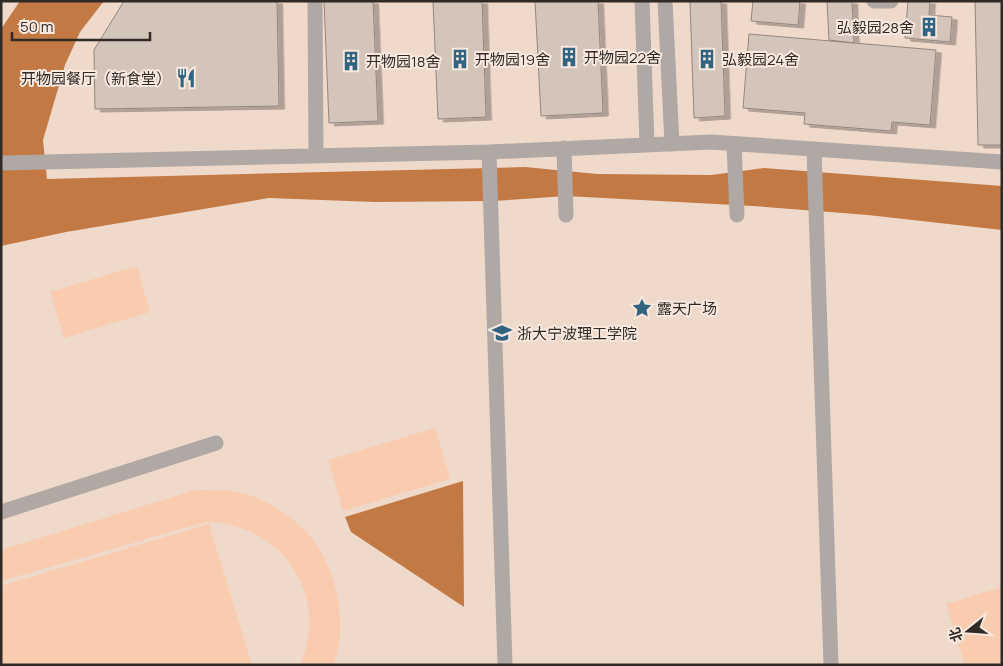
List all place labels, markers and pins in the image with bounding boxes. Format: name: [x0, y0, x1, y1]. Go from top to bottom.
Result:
building icon: 弘毅园28舍: [918, 16, 940, 38]
place label: 弘毅园28舍: [837, 17, 914, 38]
building icon: 开物园22舍: [558, 46, 580, 68]
place label: 开物园22舍: [584, 47, 661, 68]
building icon: 开物园19舍: [449, 48, 471, 70]
building icon: 弘毅园24舍: [696, 48, 718, 70]
place label: 开物园19舍: [475, 49, 550, 70]
place label: 弘毅园24舍: [722, 49, 799, 70]
building icon: 开物园18舍: [340, 50, 362, 72]
place label: 开物园18舍: [366, 51, 441, 72]
restaurant icon: 开物园餐厅（新食堂）: [175, 67, 197, 89]
place label: 开物园餐厅（新食堂）: [21, 68, 171, 89]
place icon: 露天广场: [631, 297, 653, 319]
place label: 露天广场: [657, 298, 717, 319]
school or university icon: 浙大宁波理工学院: [491, 322, 513, 344]
place label: 浙大宁波理工学院: [517, 323, 637, 344]

